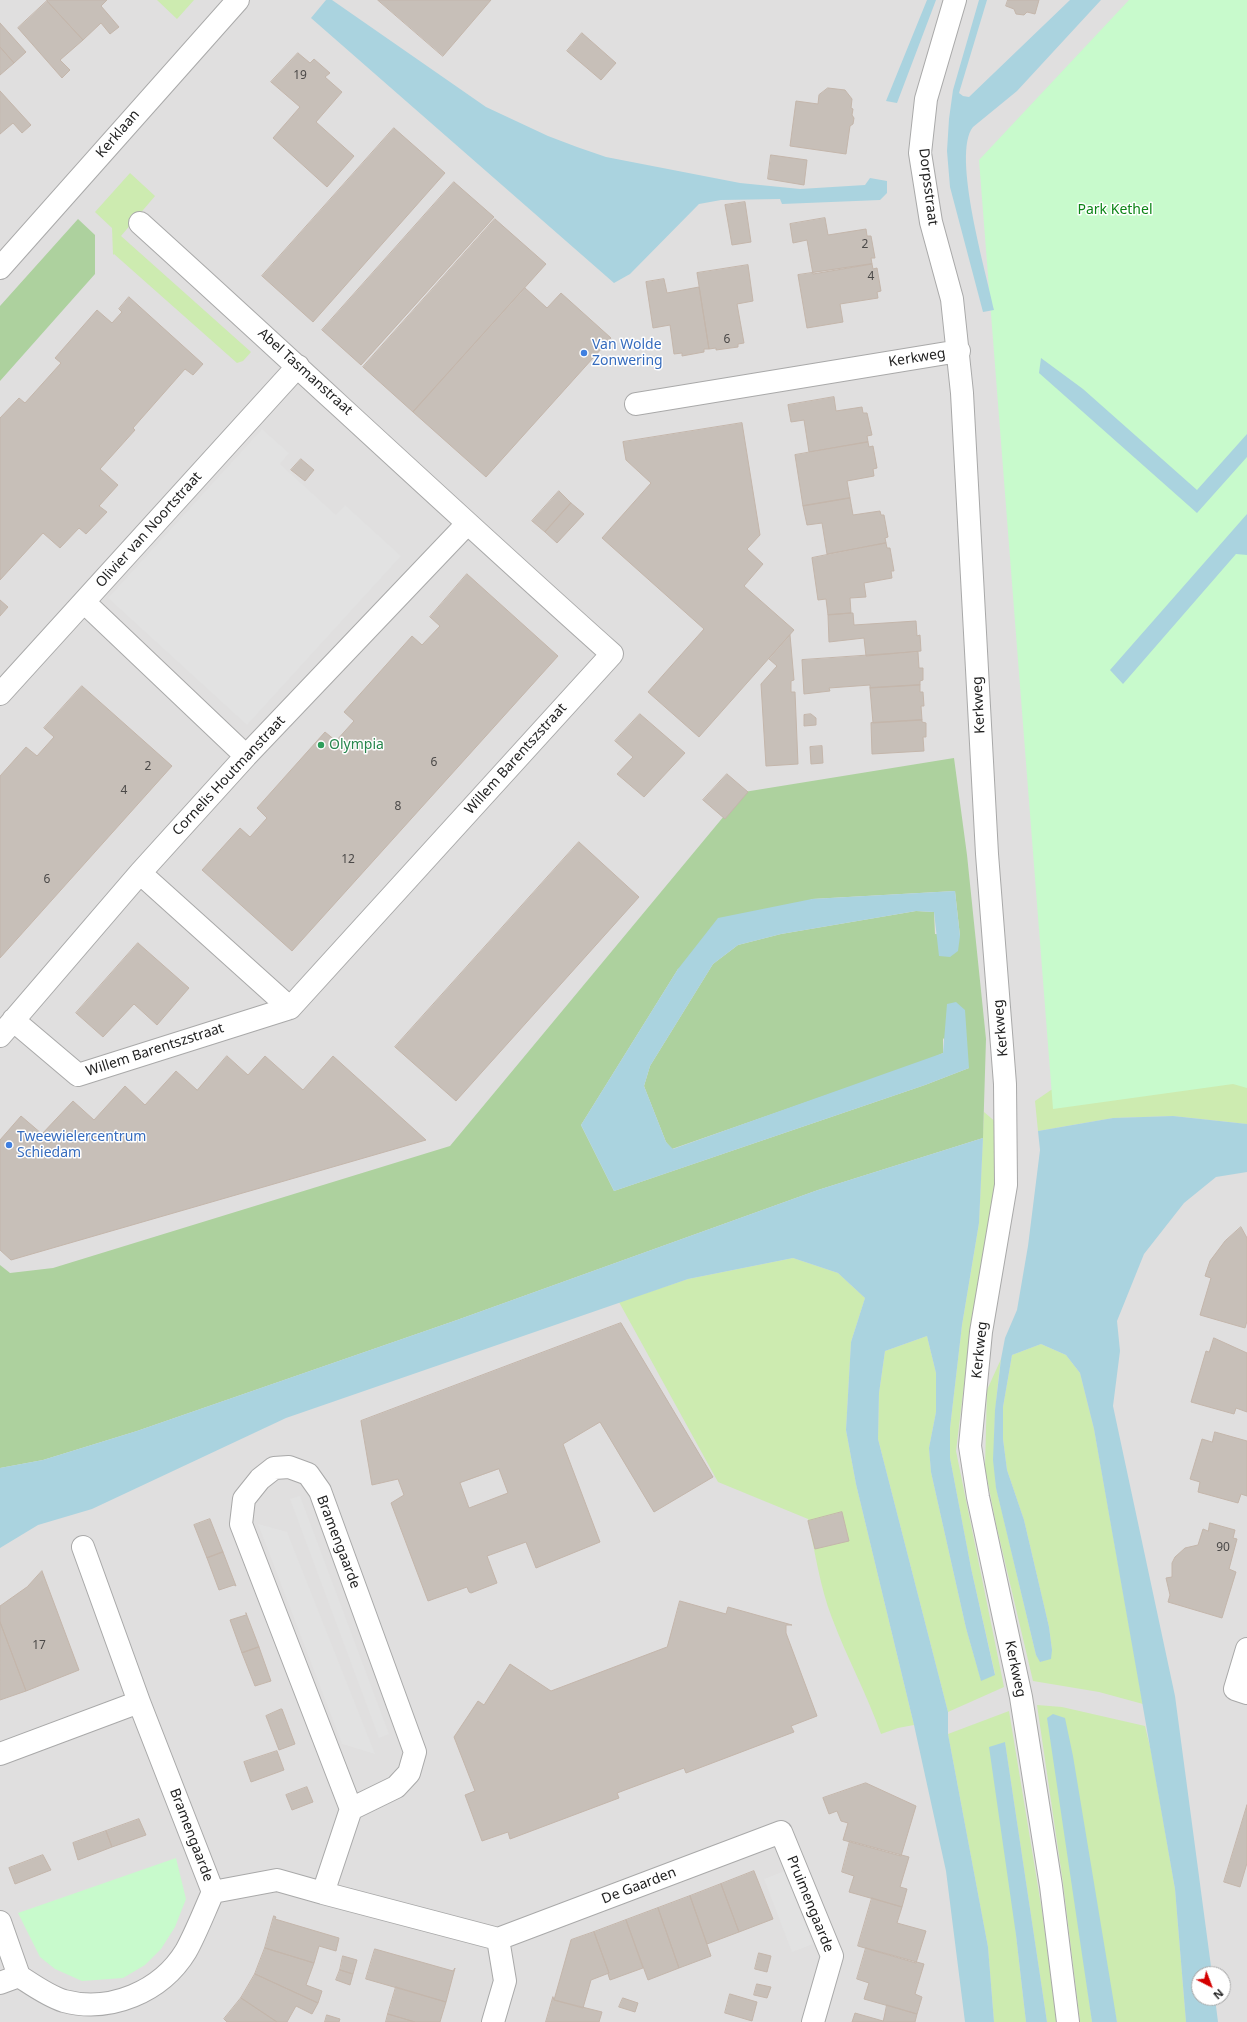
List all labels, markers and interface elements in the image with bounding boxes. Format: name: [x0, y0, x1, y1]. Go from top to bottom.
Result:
house number: 19: [293, 69, 307, 83]
street label: Kerklaan: [93, 107, 143, 161]
street label: Dorpsstraat: [915, 147, 941, 227]
park label: Park Kethel: [1078, 202, 1152, 218]
house number: 2: [862, 238, 868, 252]
house number: 4: [868, 270, 874, 284]
street label: Abel Tasmanstraat: [254, 325, 356, 419]
house number: 6: [724, 333, 730, 347]
place label: Van Wolde Zonwering: [592, 337, 663, 370]
street label: Kerkweg: [887, 345, 947, 371]
marker: Van Wolde Zonwering: [579, 348, 589, 358]
street label: Olivier van Noortstraat: [93, 469, 205, 591]
street label: Kerkweg: [969, 676, 989, 734]
street label: Willem Barentszstraat: [462, 700, 570, 818]
street label: Cornelis Houtmanstraat: [169, 713, 289, 839]
place label: Olympia: [329, 737, 384, 753]
marker: Olympia: [316, 740, 326, 750]
house number: 6: [431, 756, 437, 770]
house number: 2: [145, 760, 151, 774]
house number: 4: [121, 784, 127, 798]
house number: 8: [395, 800, 401, 814]
house number: 12: [341, 853, 355, 867]
house number: 6: [44, 873, 50, 887]
street label: Kerkweg: [990, 999, 1012, 1057]
street label: Willem Barentszstraat: [84, 1020, 226, 1080]
place label: Tweewielercentrum Schiedam: [17, 1129, 146, 1162]
marker: Tweewielercentrum Schiedam: [4, 1140, 14, 1150]
street label: Kerkweg: [969, 1321, 991, 1379]
street label: Bramengaarde: [313, 1493, 363, 1591]
house number: 90: [1216, 1541, 1230, 1555]
house number: 17: [32, 1639, 46, 1653]
street label: Kerkweg: [1001, 1639, 1029, 1699]
street label: Bramengaarde: [166, 1786, 216, 1884]
street label: Pruimengaarde: [783, 1853, 837, 1955]
street label: De Gaarden: [599, 1864, 679, 1908]
north arrow: [1191, 1966, 1231, 2006]
text: N: [1210, 1986, 1227, 2003]

